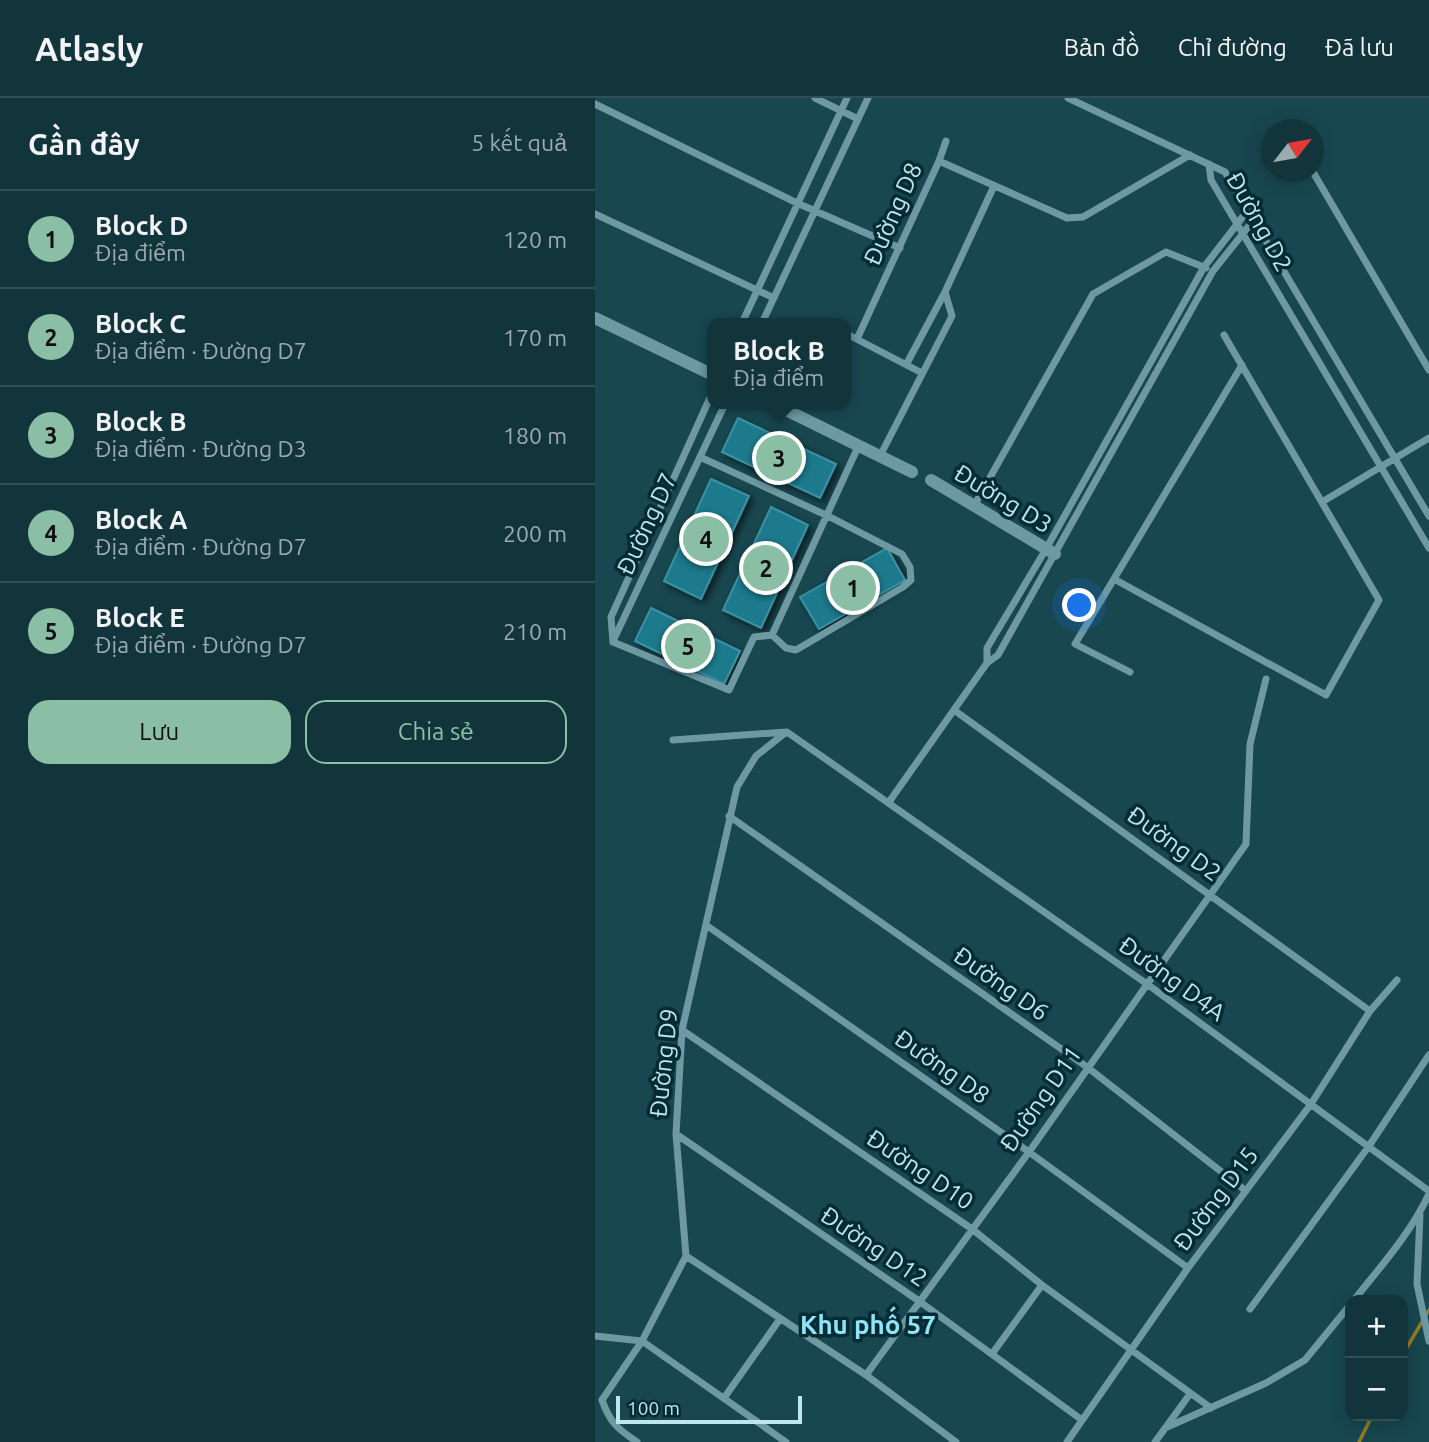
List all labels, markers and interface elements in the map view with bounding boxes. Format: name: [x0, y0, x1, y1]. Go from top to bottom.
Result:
text: Atlasly: [35, 30, 144, 67]
text: Bản đồ: [1064, 34, 1140, 61]
text: Chỉ đường: [1178, 34, 1287, 61]
text: Đã lưu: [1325, 34, 1394, 61]
north arrow: [1261, 119, 1324, 182]
text: Gần đây: [28, 127, 140, 161]
text: 5 kết quả: [471, 130, 567, 155]
street label: Đường D8: [858, 158, 927, 269]
street label: Đường D2: [1221, 168, 1298, 276]
text: Block D: [95, 211, 188, 240]
text: 1: [45, 227, 57, 252]
text: 120 m: [503, 227, 567, 252]
text: Địa điểm: [95, 240, 186, 265]
text: Block C: [95, 309, 186, 338]
popup: [707, 318, 851, 409]
text: 2: [45, 325, 57, 350]
text: 170 m: [503, 325, 567, 350]
text: Block B: [733, 336, 825, 365]
text: Địa điểm · Đường D7: [95, 338, 307, 363]
text: Địa điểm: [733, 365, 824, 390]
text: Block B: [95, 407, 187, 436]
text: 3: [45, 423, 57, 448]
text: 180 m: [503, 423, 567, 448]
pin: 3: [756, 432, 802, 484]
text: Địa điểm · Đường D3: [95, 436, 307, 461]
street label: Đường D3: [950, 459, 1057, 538]
street label: Đường D7: [611, 469, 682, 579]
text: Block A: [95, 505, 188, 534]
pin: 4: [683, 513, 729, 565]
text: 4: [45, 521, 57, 546]
text: 200 m: [503, 521, 567, 546]
text: Địa điểm · Đường D7: [95, 534, 307, 559]
pin: 2: [743, 542, 789, 594]
pin: 1: [830, 562, 876, 614]
your location: [1062, 588, 1096, 622]
text: Block E: [95, 603, 185, 632]
text: 5: [45, 619, 57, 644]
text: 210 m: [503, 619, 567, 644]
pin: 5: [665, 620, 711, 672]
text: Địa điểm · Đường D7: [95, 632, 307, 657]
button: Lưu: [28, 700, 291, 764]
button: Chia sẻ: [305, 700, 567, 764]
street label: Đường D2: [1122, 801, 1226, 887]
street label: Đường D4A: [1114, 931, 1231, 1026]
street label: Đường D6: [949, 941, 1054, 1026]
street label: Đường D9: [644, 1007, 683, 1119]
street label: Đường D8: [890, 1024, 995, 1109]
street label: Đường D11: [994, 1041, 1087, 1157]
street label: Đường D10: [862, 1124, 979, 1215]
street label: Đường D15: [1168, 1142, 1263, 1256]
street label: Đường D12: [816, 1201, 933, 1292]
map controls: [1345, 1295, 1408, 1421]
button: +: [1345, 1295, 1408, 1358]
district label: Khu phố 57: [800, 1306, 936, 1339]
button: −: [1345, 1358, 1408, 1421]
scale bar: [616, 1393, 801, 1425]
text: 100 m: [627, 1397, 680, 1419]

